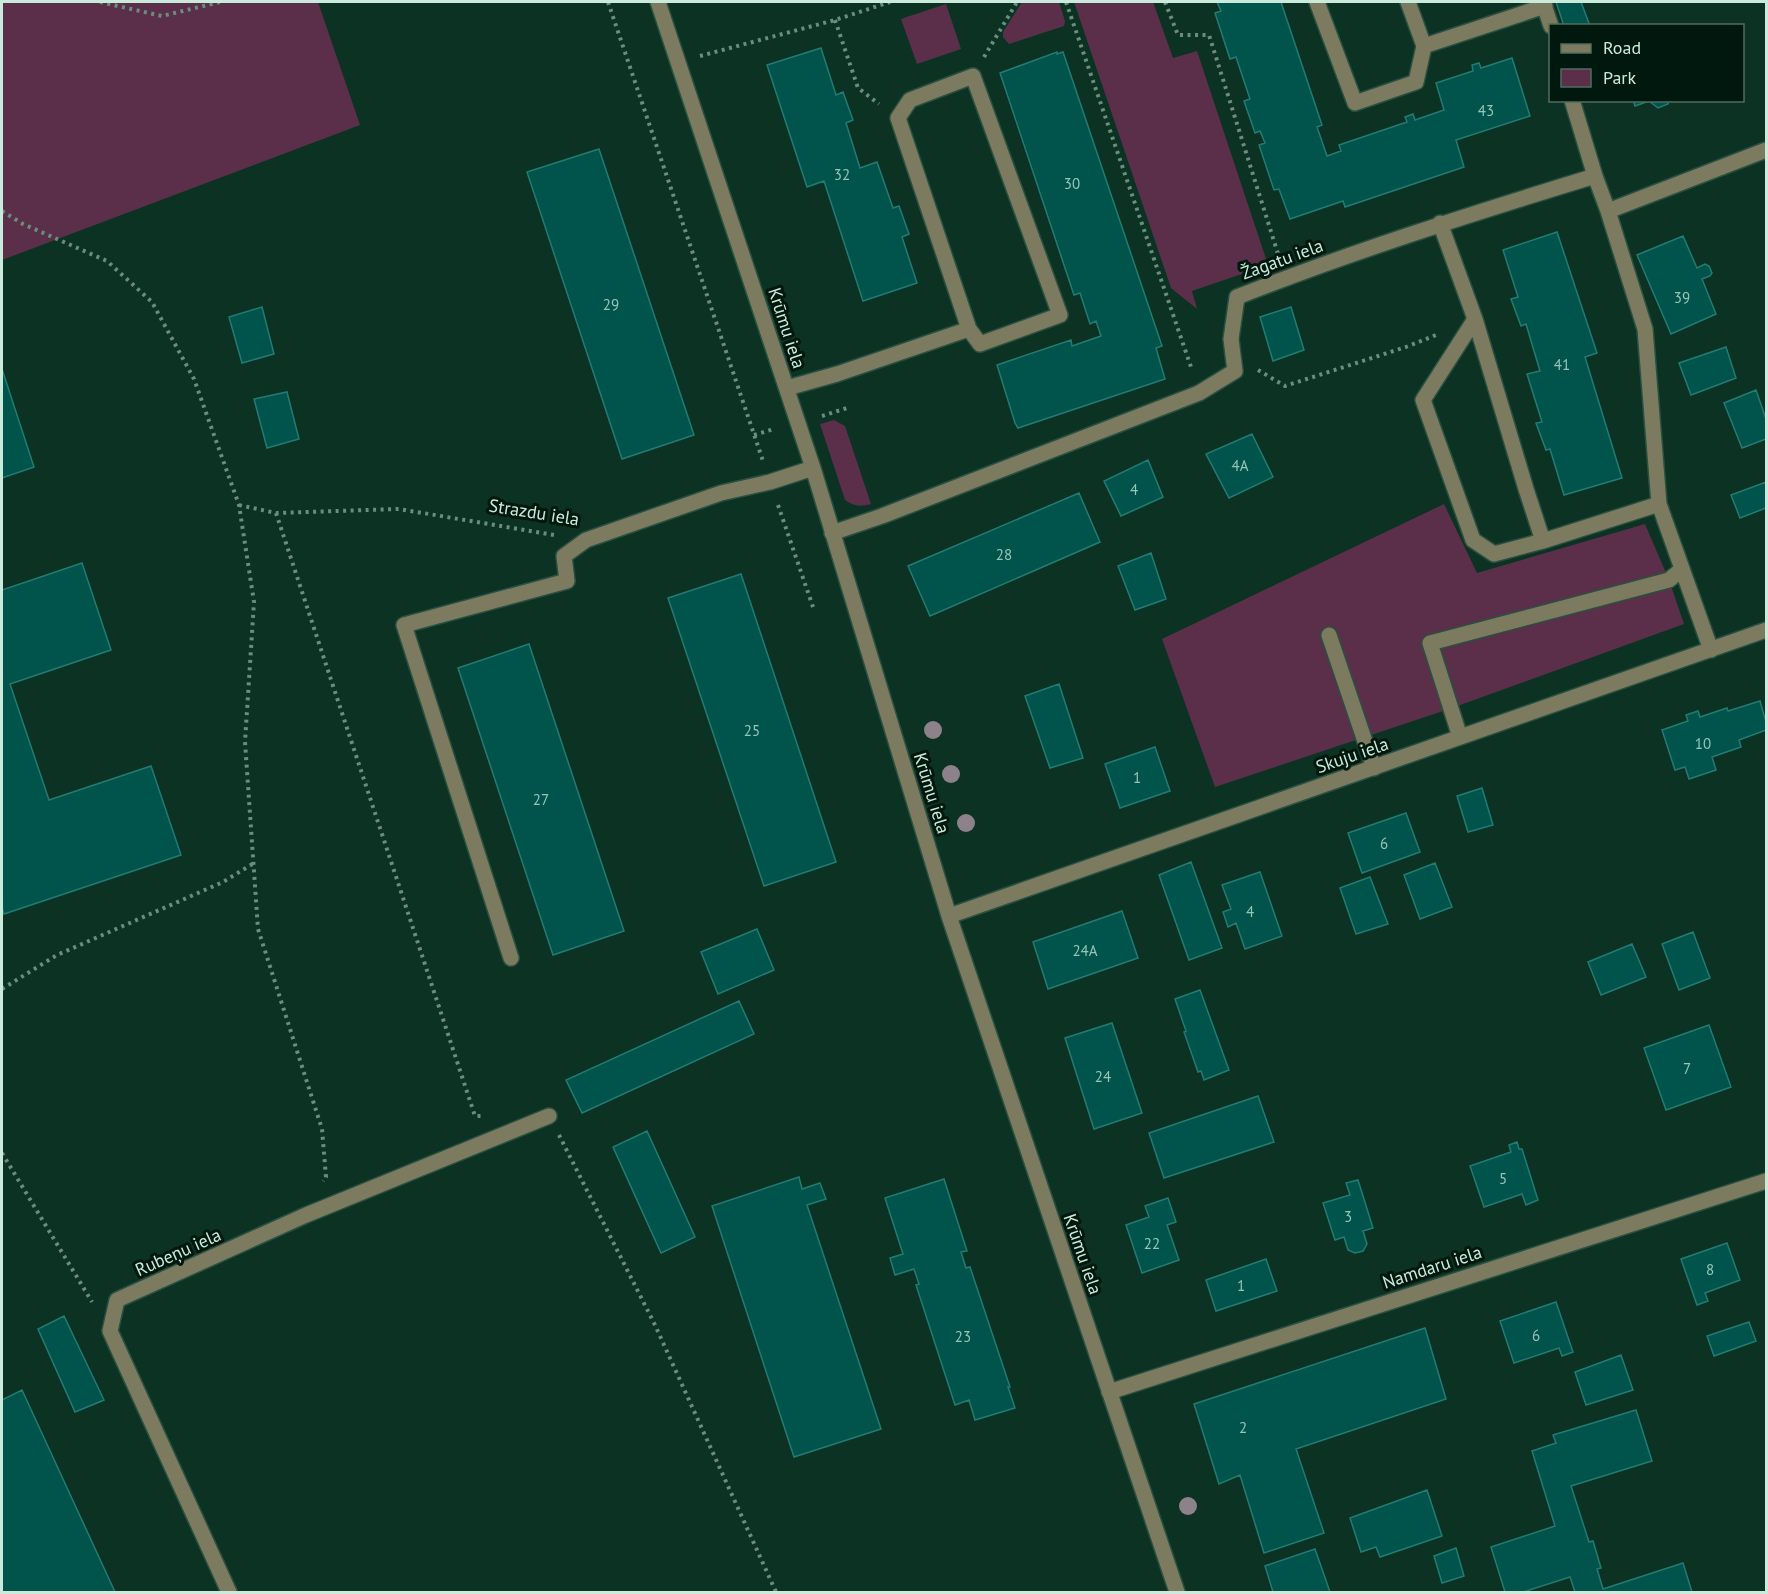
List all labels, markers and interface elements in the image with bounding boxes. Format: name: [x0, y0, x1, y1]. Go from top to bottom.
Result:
legend: [1549, 24, 1744, 102]
text: Road: [1603, 36, 1641, 59]
text: Park: [1603, 66, 1636, 89]
house number: 43: [1478, 101, 1494, 120]
house number: 32: [834, 165, 850, 184]
house number: 30: [1064, 174, 1080, 193]
street label: Žagatu iela: [1238, 234, 1326, 284]
street label: Krūmu iela: [763, 285, 811, 371]
house number: 39: [1674, 288, 1690, 307]
house number: 29: [603, 295, 619, 314]
house number: 41: [1554, 355, 1570, 374]
house number: 4A: [1232, 456, 1249, 475]
house number: 4: [1130, 480, 1138, 499]
street label: Strazdu iela: [487, 494, 581, 530]
house number: 28: [996, 545, 1012, 564]
house number: 25: [744, 721, 760, 740]
street label: Skuju iela: [1313, 732, 1391, 778]
house number: 10: [1695, 734, 1711, 753]
street label: Krūmu iela: [909, 750, 955, 836]
house number: 1: [1133, 768, 1141, 787]
house number: 27: [533, 790, 549, 809]
house number: 6: [1380, 834, 1388, 853]
house number: 4: [1246, 902, 1254, 921]
house number: 24A: [1072, 941, 1098, 960]
house number: 7: [1683, 1059, 1691, 1078]
house number: 24: [1095, 1067, 1111, 1086]
house number: 5: [1499, 1169, 1507, 1188]
house number: 3: [1344, 1207, 1352, 1226]
street label: Krūmu iela: [1059, 1211, 1107, 1297]
street label: Rubeņu iela: [131, 1223, 225, 1281]
house number: 22: [1144, 1234, 1160, 1253]
street label: Namdaru iela: [1379, 1240, 1485, 1294]
house number: 8: [1706, 1260, 1714, 1279]
house number: 1: [1237, 1276, 1245, 1295]
house number: 6: [1532, 1326, 1540, 1345]
house number: 23: [955, 1327, 971, 1346]
house number: 2: [1239, 1418, 1247, 1437]

